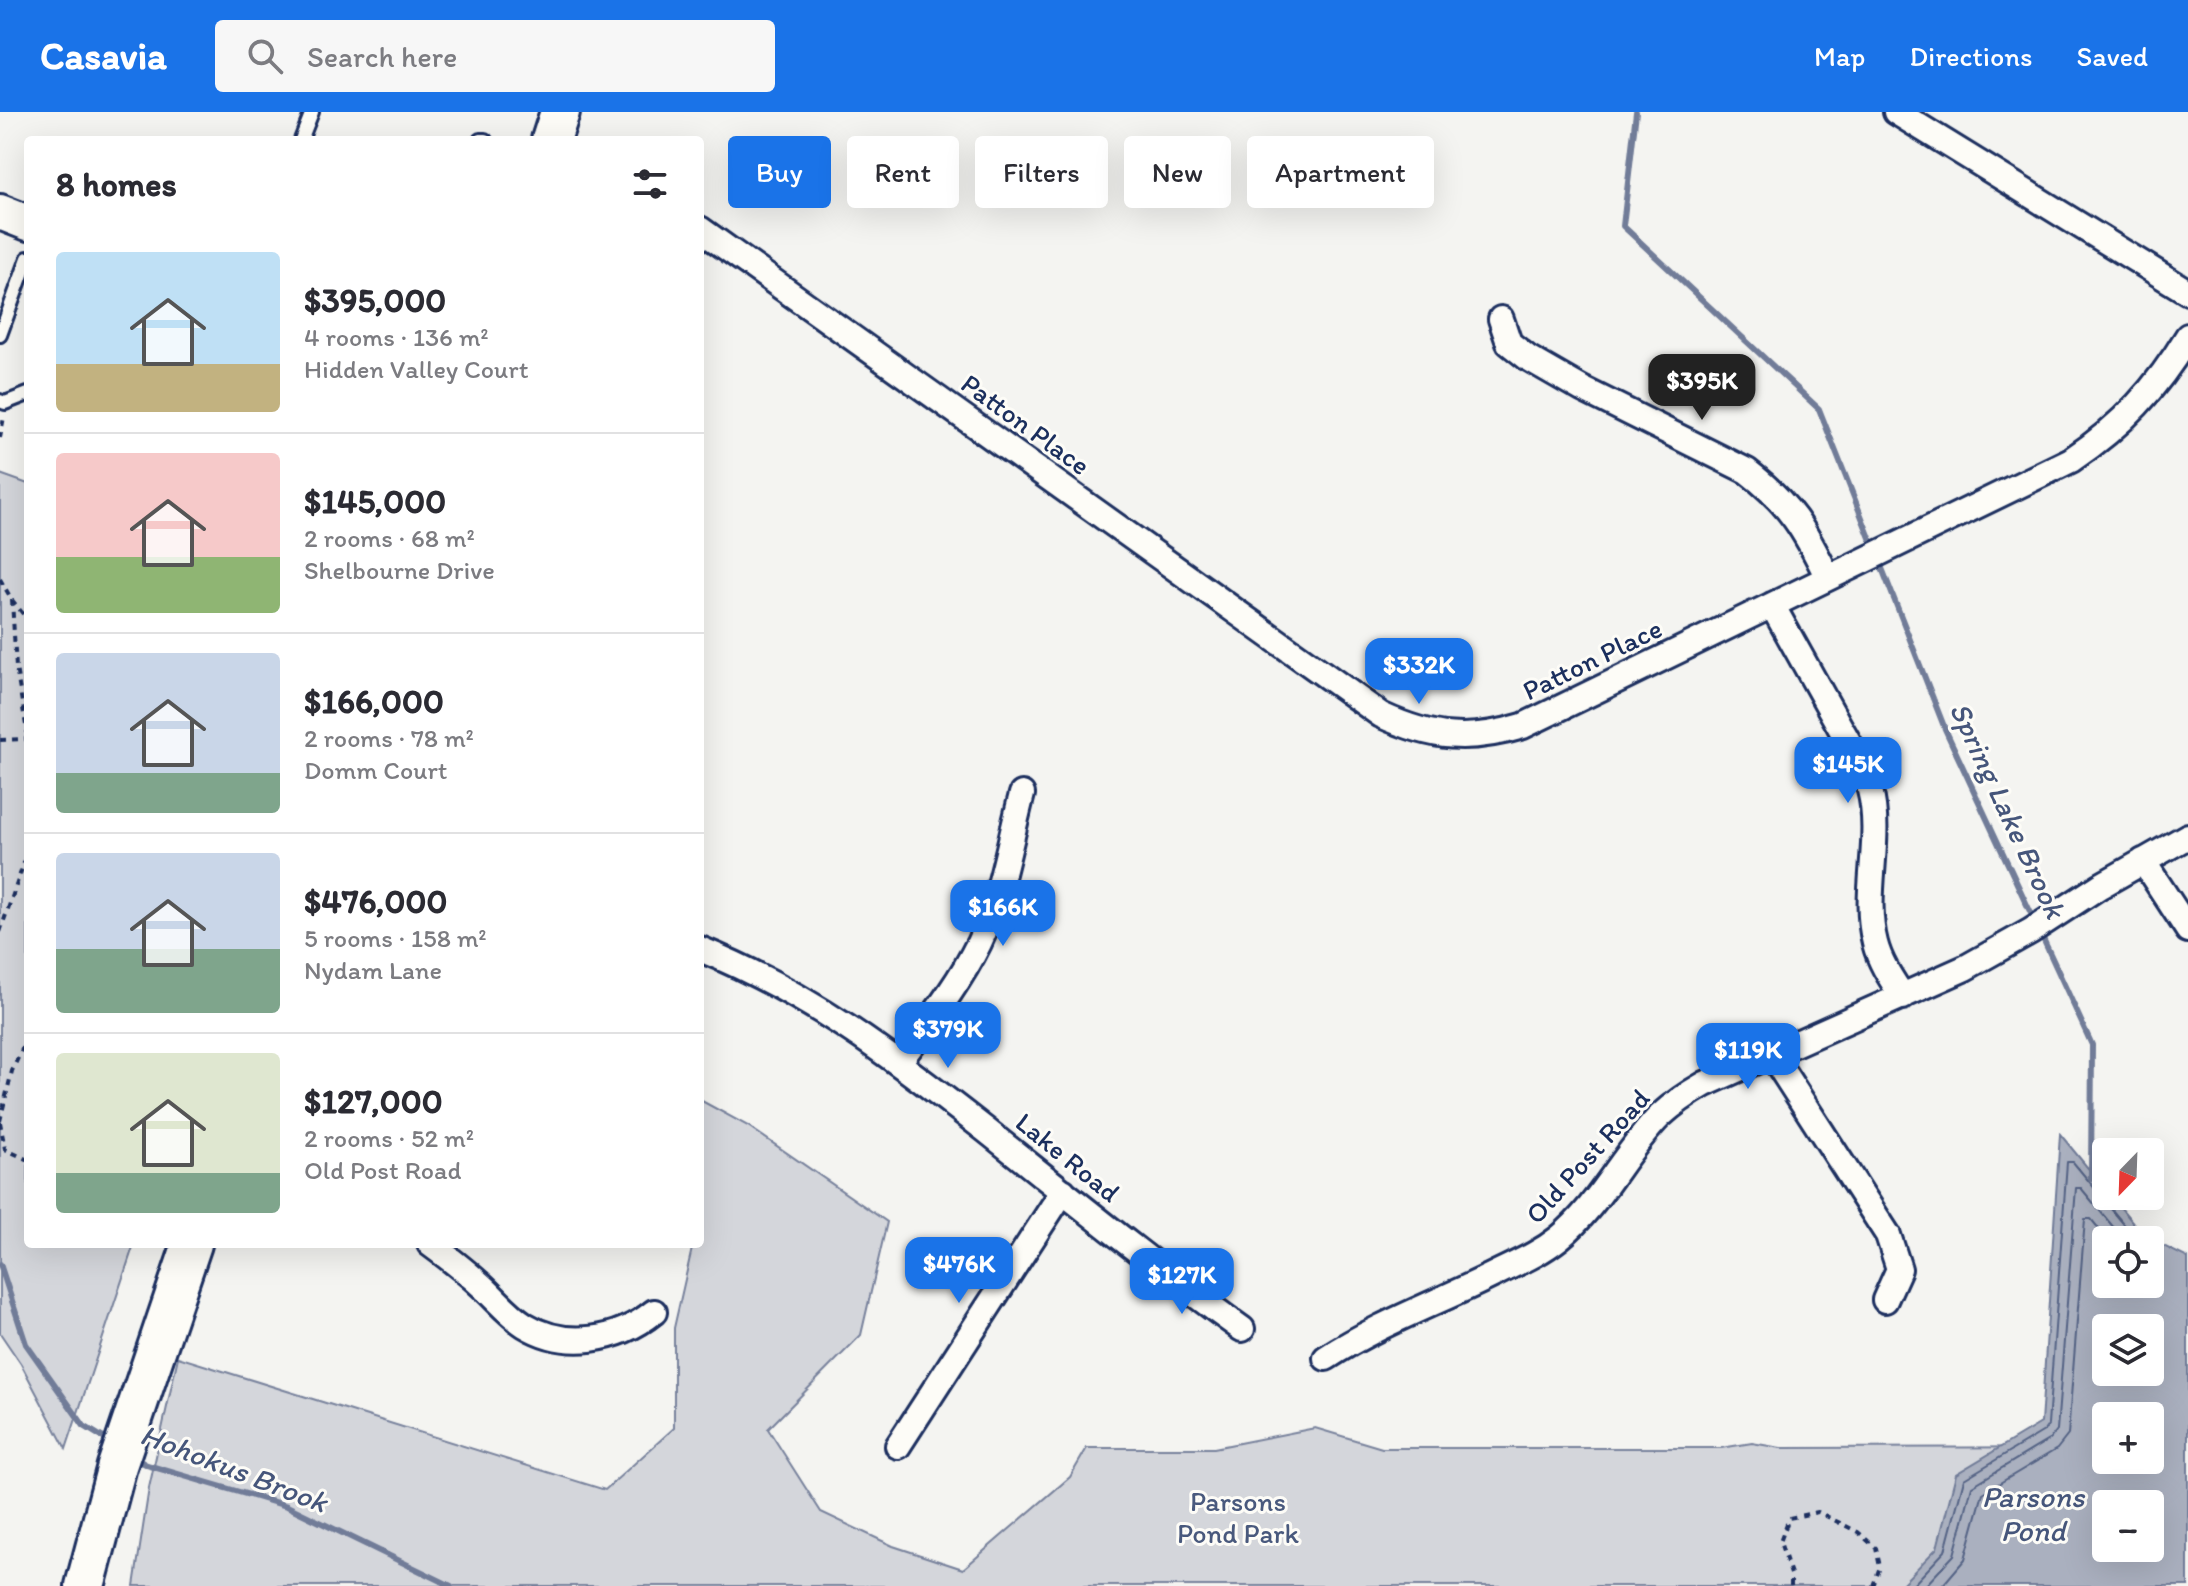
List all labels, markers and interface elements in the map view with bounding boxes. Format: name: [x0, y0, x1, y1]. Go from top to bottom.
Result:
search box: [215, 20, 775, 92]
text: Casavia: [40, 33, 167, 79]
icon: search: [243, 34, 287, 78]
text: Search here: [307, 38, 457, 75]
text: Map: [1814, 39, 1865, 73]
text: Directions: [1909, 39, 2033, 73]
text: Saved: [2077, 39, 2148, 73]
chip: Buy: [728, 136, 831, 208]
chip: Rent: [847, 136, 959, 208]
chip: Filters: [975, 136, 1108, 208]
chip: New: [1124, 136, 1231, 208]
chip: Apartment: [1247, 136, 1434, 208]
icon: filters: [628, 162, 672, 206]
text: 8 homes: [56, 164, 177, 205]
text: $395,000: [304, 280, 446, 321]
icon: home: [120, 284, 216, 380]
text: 4 rooms · 136 m²: [304, 321, 489, 353]
text: Hidden Valley Court: [304, 353, 528, 385]
pin: $395K: [1646, 354, 1758, 422]
text: $395K: [1666, 364, 1738, 396]
street label: Patton Place: [955, 366, 1097, 482]
text: $145,000: [304, 481, 446, 522]
icon: home: [120, 485, 216, 581]
text: 2 rooms · 68 m²: [304, 522, 475, 554]
text: Shelbourne Drive: [304, 554, 495, 586]
street label: Patton Place: [1517, 611, 1667, 707]
pin: $332K: [1363, 638, 1475, 706]
text: $332K: [1383, 648, 1455, 680]
text: $166,000: [304, 681, 444, 722]
icon: home: [120, 685, 216, 781]
water label: Spring Lake Brook: [1942, 696, 2075, 925]
text: 2 rooms · 78 m²: [304, 722, 474, 754]
pin: $145K: [1792, 737, 1904, 805]
text: $145K: [1812, 747, 1884, 779]
text: Domm Court: [304, 754, 448, 786]
pin: $166K: [947, 880, 1059, 948]
text: $476,000: [304, 881, 447, 922]
icon: home: [120, 885, 216, 981]
text: $166K: [968, 890, 1038, 922]
text: 5 rooms · 158 m²: [304, 922, 487, 954]
text: Nydam Lane: [304, 954, 442, 986]
pin: $379K: [892, 1002, 1004, 1070]
text: $379K: [913, 1012, 983, 1044]
pin: $119K: [1692, 1023, 1804, 1091]
text: $119K: [1714, 1033, 1782, 1065]
text: $127,000: [304, 1081, 443, 1122]
street label: Old Post Road: [1518, 1082, 1656, 1230]
icon: home: [120, 1085, 216, 1181]
street label: Lake Road: [1009, 1105, 1127, 1209]
text: 2 rooms · 52 m²: [304, 1122, 474, 1154]
north arrow: [2092, 1138, 2164, 1210]
map controls: [2092, 1138, 2164, 1562]
text: Old Post Road: [304, 1154, 461, 1186]
button: locate: [2092, 1226, 2164, 1298]
pin: $476K: [903, 1237, 1015, 1305]
text: $476K: [923, 1247, 995, 1279]
pin: $127K: [1126, 1248, 1238, 1316]
text: $127K: [1148, 1258, 1216, 1290]
button: layers: [2092, 1314, 2164, 1386]
button: +: [2092, 1402, 2164, 1474]
water label: Hohokus Brook: [135, 1415, 334, 1521]
water label: Parsons Pond: [1982, 1478, 2086, 1549]
park label: Parsons Pond Park: [1177, 1484, 1299, 1550]
button: −: [2092, 1490, 2164, 1562]

